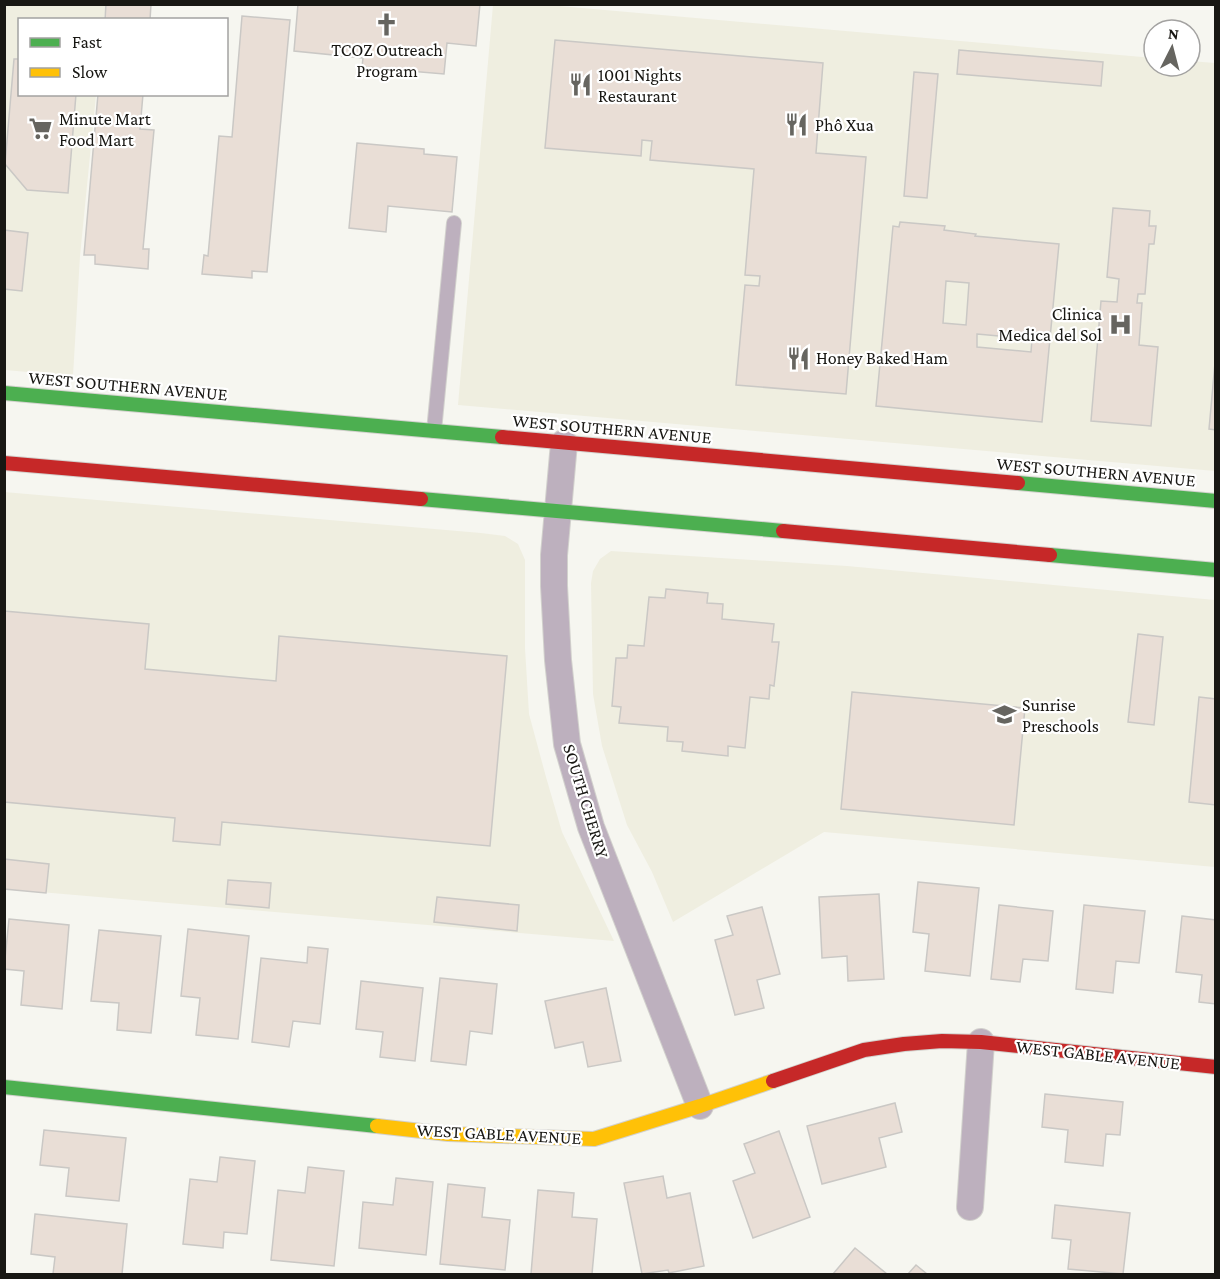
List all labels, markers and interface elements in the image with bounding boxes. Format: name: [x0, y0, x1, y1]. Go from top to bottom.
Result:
church icon: TCOZ Outreach Program: [374, 11, 400, 37]
legend: [18, 18, 228, 96]
north arrow: [1142, 18, 1202, 78]
text: N: [1167, 25, 1180, 43]
text: Fast: [72, 32, 103, 52]
place label: TCOZ Outreach Program: [331, 40, 443, 81]
text: Slow: [72, 62, 108, 82]
place label: 1001 Nights Restaurant: [598, 65, 681, 106]
restaurant icon: 1001 Nights Restaurant: [567, 72, 593, 98]
place label: Minute Mart Food Mart: [59, 109, 152, 150]
restaurant icon: Phô Xua: [784, 112, 810, 138]
place label: Phô Xua: [815, 115, 874, 135]
supermarket icon: Minute Mart Food Mart: [28, 116, 54, 142]
place label: Clinica Medica del Sol: [998, 304, 1102, 345]
hospital icon: Clinica Medica del Sol: [1107, 311, 1133, 337]
restaurant icon: Honey Baked Ham: [785, 345, 811, 371]
place label: Honey Baked Ham: [816, 348, 949, 368]
street label: WEST SOUTHERN AVENUE: [28, 367, 229, 405]
street label: WEST SOUTHERN AVENUE: [512, 410, 713, 448]
street label: WEST SOUTHERN AVENUE: [996, 453, 1197, 491]
place label: Sunrise Preschools: [1022, 695, 1099, 736]
school or university icon: Sunrise Preschools: [991, 702, 1017, 728]
street label: SOUTH CHERRY: [559, 741, 613, 861]
street label: WEST GABLE AVENUE: [1015, 1036, 1181, 1074]
street label: WEST GABLE AVENUE: [416, 1120, 582, 1148]

